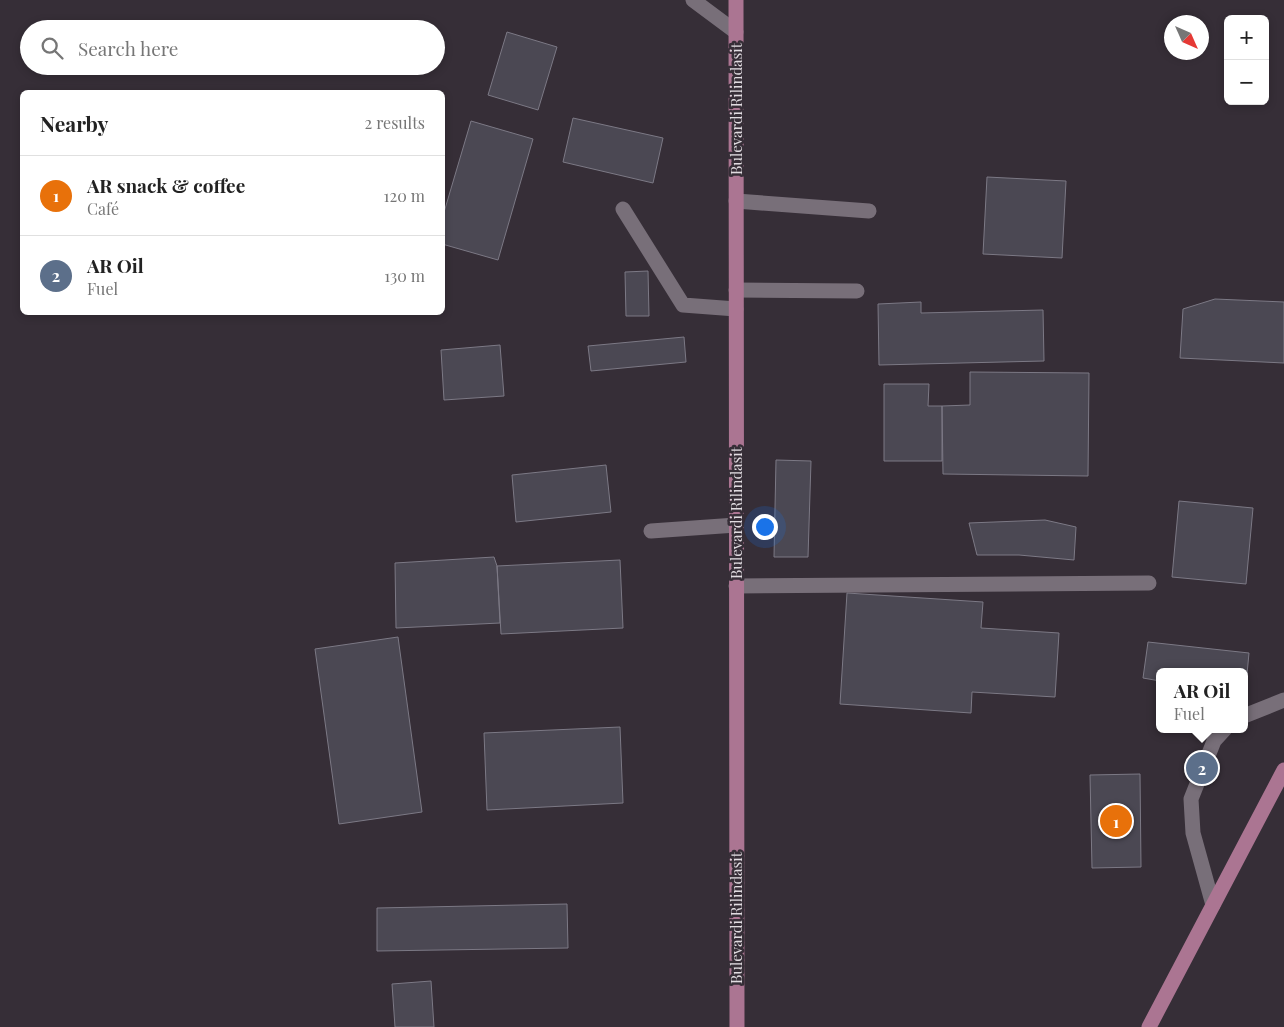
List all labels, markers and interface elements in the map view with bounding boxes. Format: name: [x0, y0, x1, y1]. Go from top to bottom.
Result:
north arrow: [1164, 15, 1209, 60]
map controls: [1224, 15, 1269, 105]
button: +: [1224, 15, 1269, 60]
search box: [20, 20, 445, 75]
icon: search: [38, 34, 66, 62]
text: Search here: [78, 35, 178, 61]
street label: Bulevardi Rilindasit: [726, 42, 746, 175]
button: −: [1224, 60, 1269, 105]
text: Nearby: [40, 109, 109, 137]
text: 2 results: [365, 112, 425, 133]
text: AR snack & coffee: [87, 172, 245, 198]
text: 1: [53, 185, 59, 206]
text: 120 m: [384, 185, 425, 206]
text: Café: [87, 198, 119, 219]
text: AR Oil: [87, 252, 144, 278]
text: 2: [52, 265, 60, 286]
text: 130 m: [384, 265, 425, 286]
text: Fuel: [87, 278, 118, 299]
street label: Bulevardi Rilindasit: [726, 446, 746, 579]
your location: [752, 514, 778, 540]
popup: [1156, 668, 1248, 733]
text: AR Oil: [1174, 677, 1230, 703]
text: Fuel: [1174, 703, 1205, 724]
pin: 2: [1186, 749, 1218, 787]
pin: 1: [1100, 802, 1132, 840]
street label: Bulevardi Rilindasit: [726, 851, 746, 984]

